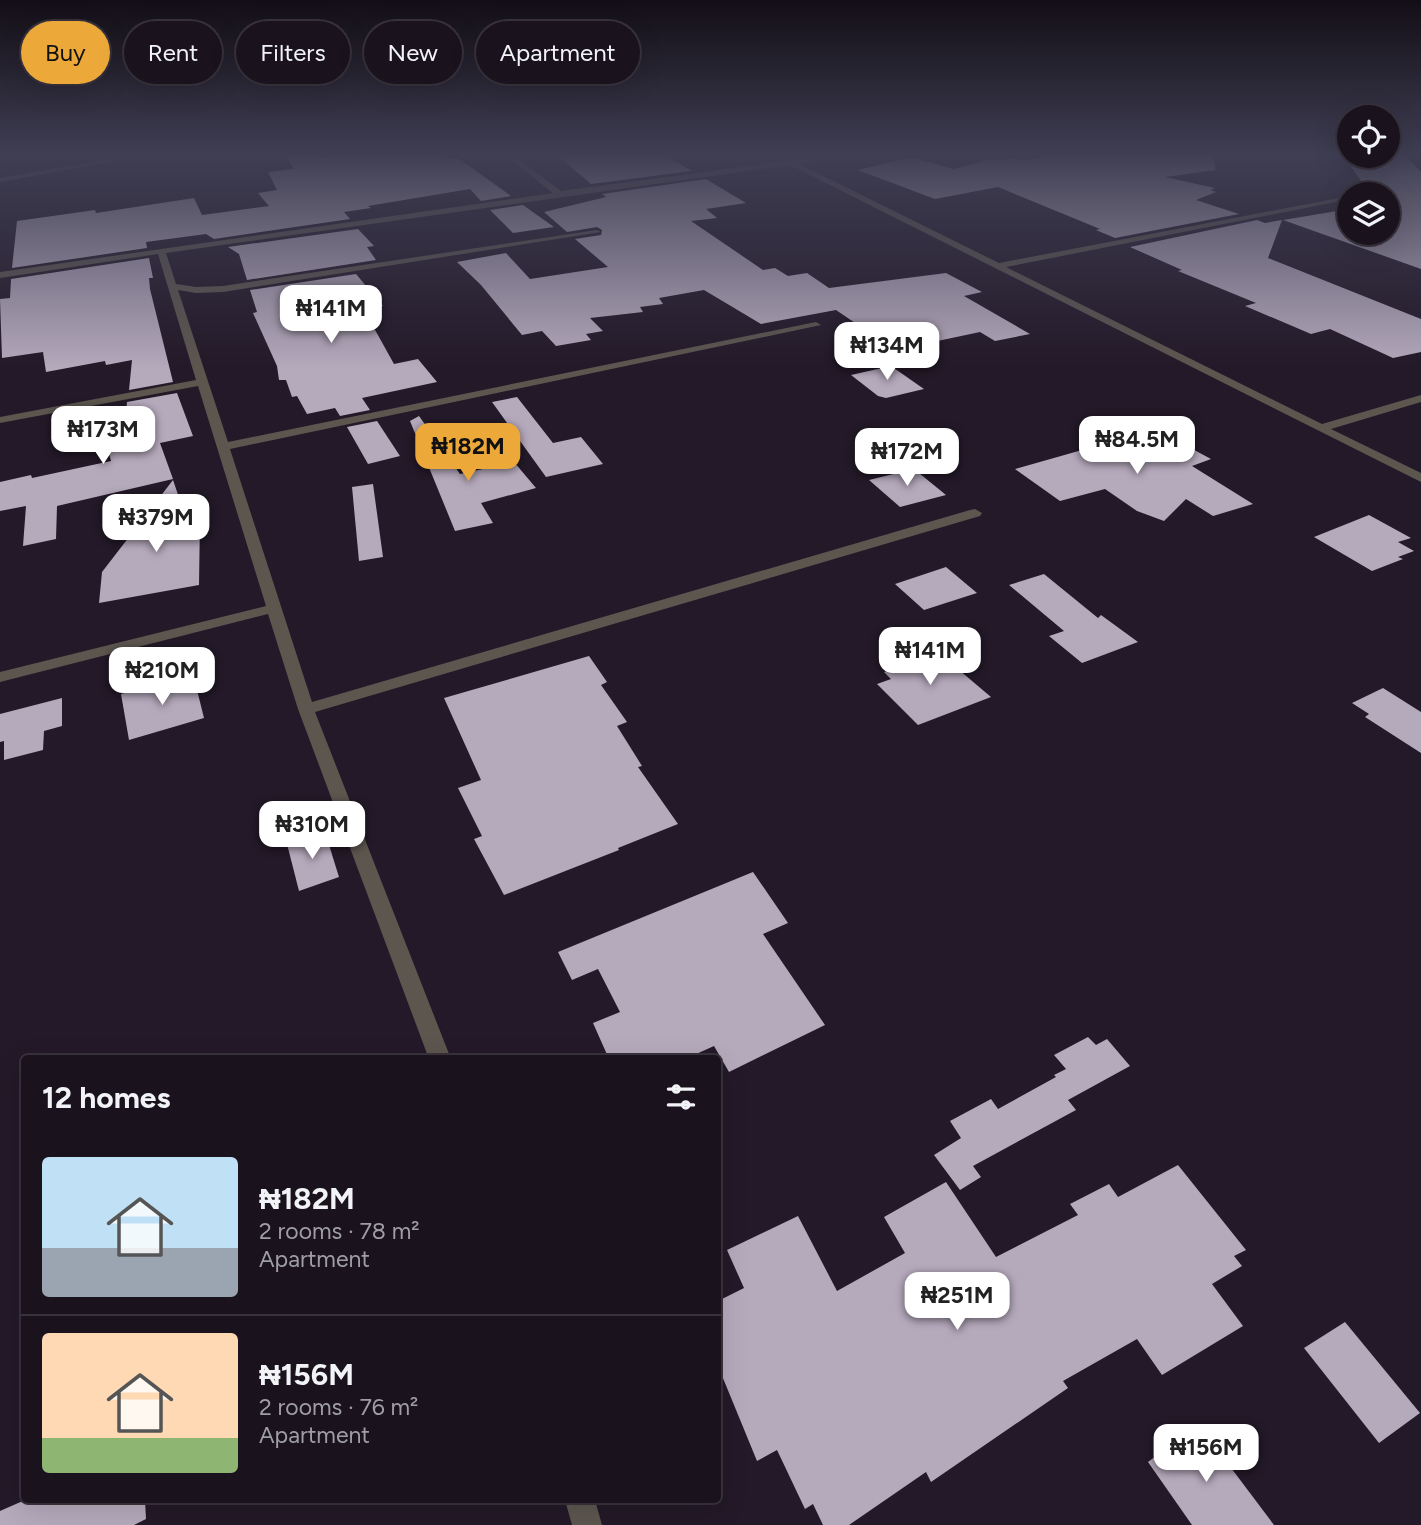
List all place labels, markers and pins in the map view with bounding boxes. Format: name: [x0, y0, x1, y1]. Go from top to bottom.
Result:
pin: ₦141M: [282, 286, 380, 345]
pin: ₦134M: [838, 322, 936, 382]
pin: ₦173M: [54, 406, 152, 466]
pin: ₦84.5M: [1080, 416, 1194, 476]
pin: ₦182M: [419, 424, 517, 483]
pin: ₦172M: [858, 428, 956, 488]
pin: ₦379M: [107, 494, 205, 554]
pin: ₦141M: [881, 628, 979, 687]
pin: ₦210M: [113, 648, 211, 707]
pin: ₦310M: [263, 802, 361, 861]
pin: ₦251M: [908, 1272, 1006, 1332]
pin: ₦156M: [1157, 1424, 1255, 1484]

